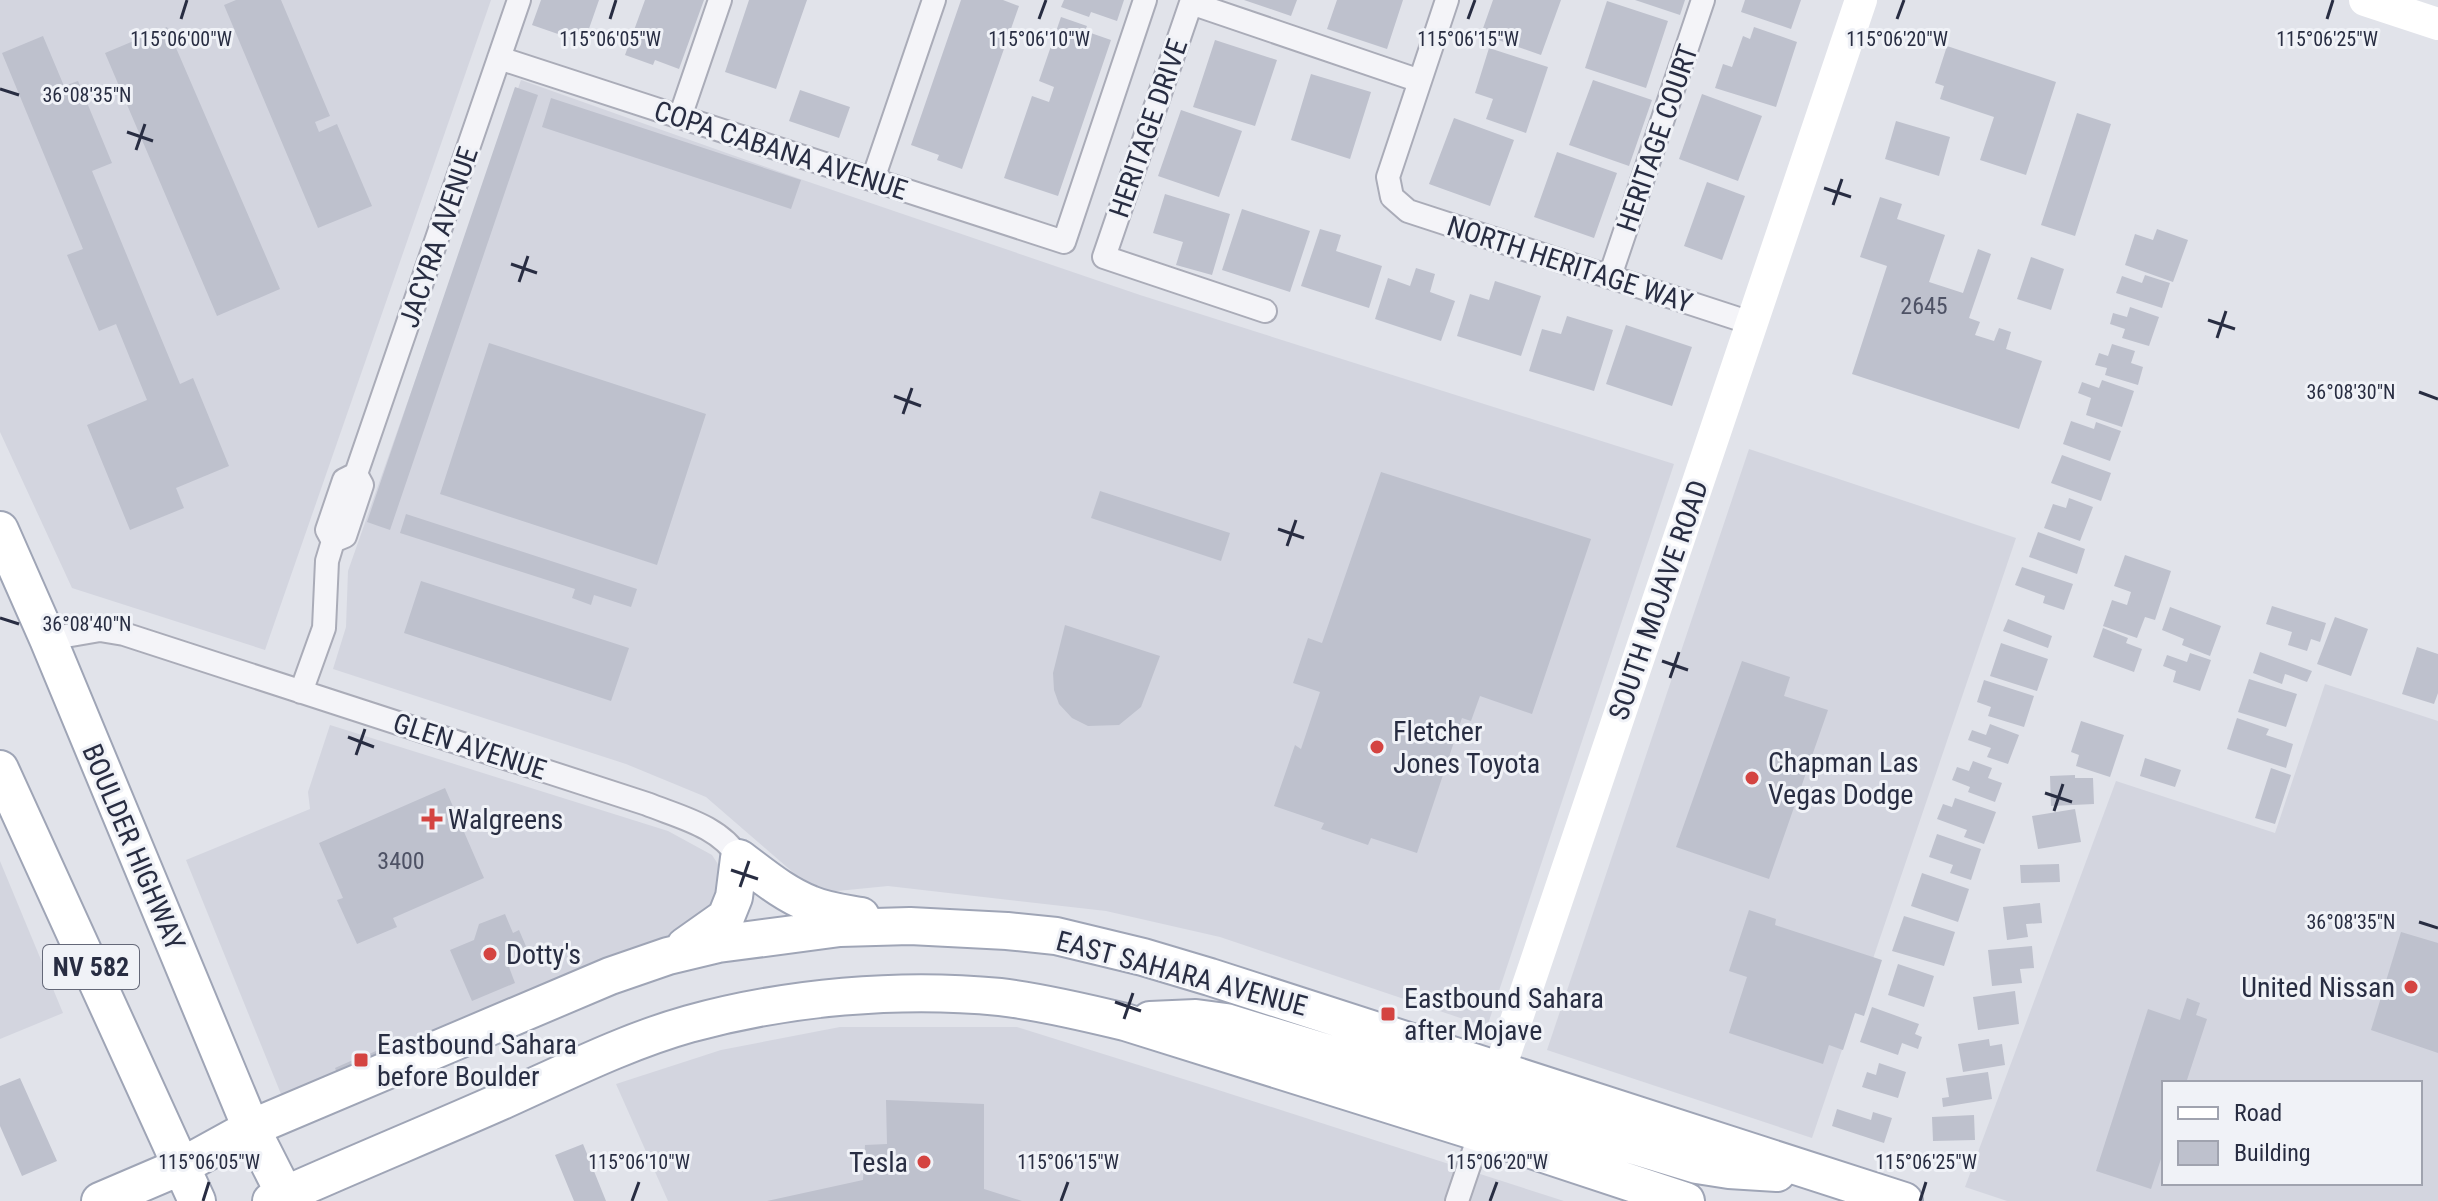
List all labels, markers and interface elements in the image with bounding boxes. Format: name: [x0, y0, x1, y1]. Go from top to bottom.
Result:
text: 115°06'00"W: [130, 27, 232, 51]
text: 115°06'05"W: [559, 27, 661, 51]
text: 115°06'10"W: [988, 27, 1090, 51]
text: 115°06'15"W: [1417, 27, 1519, 51]
text: 115°06'20"W: [1846, 27, 1948, 51]
text: 115°06'25"W: [2276, 27, 2378, 51]
street label: HERITAGE DRIVE: [1102, 35, 1194, 222]
street label: HERITAGE COURT: [1610, 40, 1705, 236]
text: 36°08'35"N: [42, 83, 132, 107]
street label: COPA CABANA AVENUE: [650, 94, 912, 207]
street label: JACYRA AVENUE: [392, 143, 485, 332]
street label: NORTH HERITAGE WAY: [1443, 209, 1697, 320]
house number: 2645: [1900, 292, 1948, 320]
text: 36°08'30"N: [2306, 380, 2396, 404]
street label: SOUTH MOJAVE ROAD: [1602, 476, 1715, 724]
text: 36°08'40"N: [42, 612, 132, 636]
street label: GLEN AVENUE: [389, 706, 551, 787]
place label: Fletcher Jones Toyota: [1393, 715, 1540, 780]
marker: Fletcher Jones Toyota: [1368, 738, 1386, 756]
street label: BOULDER HIGHWAY: [75, 739, 192, 956]
place label: Chapman Las Vegas Dodge: [1768, 746, 1919, 811]
marker: Chapman Las Vegas Dodge: [1743, 769, 1761, 787]
place label: Walgreens: [448, 803, 563, 836]
marker: Walgreens: [423, 810, 441, 828]
house number: 3400: [377, 847, 425, 875]
text: 36°08'35"N: [2306, 910, 2396, 934]
street label: EAST SAHARA AVENUE: [1053, 924, 1311, 1023]
place label: Dotty's: [506, 938, 581, 971]
road number: NV 582: [43, 945, 139, 989]
marker: Dotty's: [481, 945, 499, 963]
place label: United Nissan: [2241, 971, 2395, 1004]
marker: United Nissan: [2402, 978, 2420, 996]
place label: Eastbound Sahara after Mojave: [1404, 982, 1604, 1047]
marker: Eastbound Sahara after Mojave: [1379, 1005, 1397, 1023]
place label: Eastbound Sahara before Boulder: [377, 1028, 577, 1093]
marker: Eastbound Sahara before Boulder: [352, 1051, 370, 1069]
legend: [2162, 1081, 2422, 1185]
text: Road: [2234, 1099, 2282, 1127]
text: Building: [2234, 1139, 2311, 1167]
place label: Tesla: [849, 1146, 908, 1179]
text: 115°06'05"W: [158, 1150, 260, 1174]
text: 115°06'10"W: [588, 1150, 690, 1174]
text: 115°06'15"W: [1017, 1150, 1119, 1174]
text: 115°06'20"W: [1446, 1150, 1548, 1174]
text: 115°06'25"W: [1875, 1150, 1977, 1174]
marker: Tesla: [915, 1153, 933, 1171]

